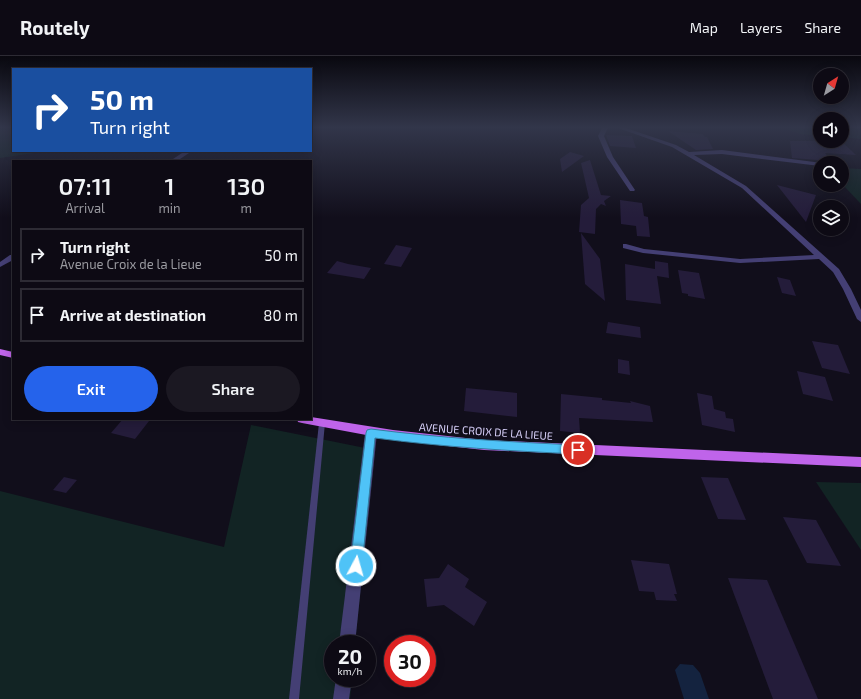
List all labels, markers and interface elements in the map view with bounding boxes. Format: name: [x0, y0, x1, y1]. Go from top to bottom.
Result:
text: Routely: [20, 16, 90, 39]
text: Map: [690, 19, 718, 36]
text: Layers: [740, 19, 782, 36]
text: Share: [804, 19, 841, 36]
north arrow: [813, 68, 849, 104]
map controls: [813, 68, 849, 236]
text: 50 m: [90, 82, 154, 116]
icon: right: [24, 84, 76, 136]
button: sound: [813, 112, 849, 148]
text: Turn right: [90, 116, 170, 138]
button: search: [813, 156, 849, 192]
text: 07:11: [59, 171, 112, 200]
text: 1: [164, 171, 175, 200]
text: 130: [227, 171, 265, 200]
text: Arrival: [65, 200, 105, 216]
text: min: [158, 200, 181, 216]
text: m: [241, 200, 252, 216]
button: layers: [813, 200, 849, 236]
text: Turn right: [60, 238, 130, 256]
icon: right: [26, 244, 48, 266]
text: 50 m: [264, 246, 298, 264]
text: Avenue Croix de la Lieue: [60, 256, 202, 272]
icon: arrive: [26, 304, 48, 326]
text: Arrive at destination: [60, 306, 206, 324]
text: 80 m: [263, 306, 298, 324]
button: Exit: [24, 366, 158, 412]
button: Share: [166, 366, 300, 412]
street label: AVENUE CROIX DE LA LIEUE: [419, 420, 553, 442]
pin: [561, 433, 595, 467]
icon: arrive: [567, 439, 589, 461]
position arrow: [335, 545, 377, 587]
speed limit sign: 30: [384, 635, 436, 687]
text: 20: [338, 644, 362, 668]
text: km/h: [338, 665, 362, 677]

